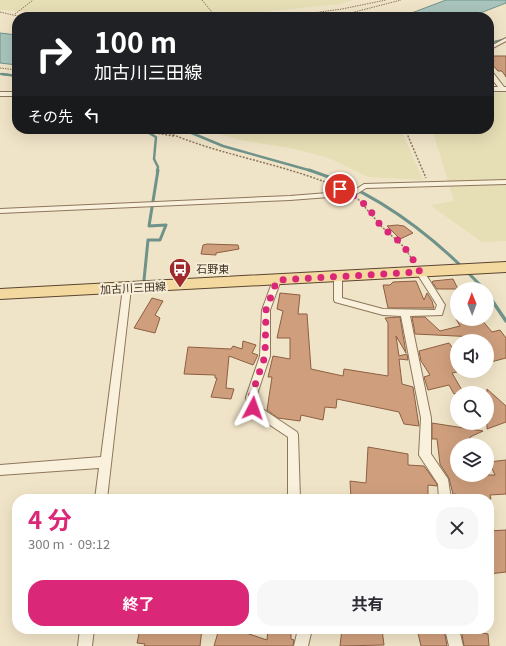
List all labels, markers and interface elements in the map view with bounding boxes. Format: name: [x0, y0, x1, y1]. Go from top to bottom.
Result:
text: 100 m: [94, 21, 177, 61]
icon: right: [28, 28, 80, 80]
text: 加古川三田線: [94, 58, 202, 84]
icon: left: [81, 104, 103, 126]
text: その先: [28, 105, 73, 126]
pin: [323, 172, 357, 206]
icon: arrive: [329, 178, 351, 200]
bus stop icon: 石野東: [167, 256, 193, 289]
place label: 石野東: [196, 260, 229, 276]
street label: 加古川三田線: [100, 277, 166, 297]
north arrow: [450, 282, 494, 326]
map controls: [450, 282, 494, 482]
button: sound: [450, 334, 494, 378]
button: search: [450, 386, 494, 430]
position arrow: [232, 387, 274, 429]
button: layers: [450, 438, 494, 482]
text: 4 分: [28, 501, 72, 536]
button: close: [436, 507, 478, 549]
text: 300 m · 09:12: [28, 534, 110, 553]
button: 終了: [28, 580, 249, 626]
button: 共有: [257, 580, 478, 626]

